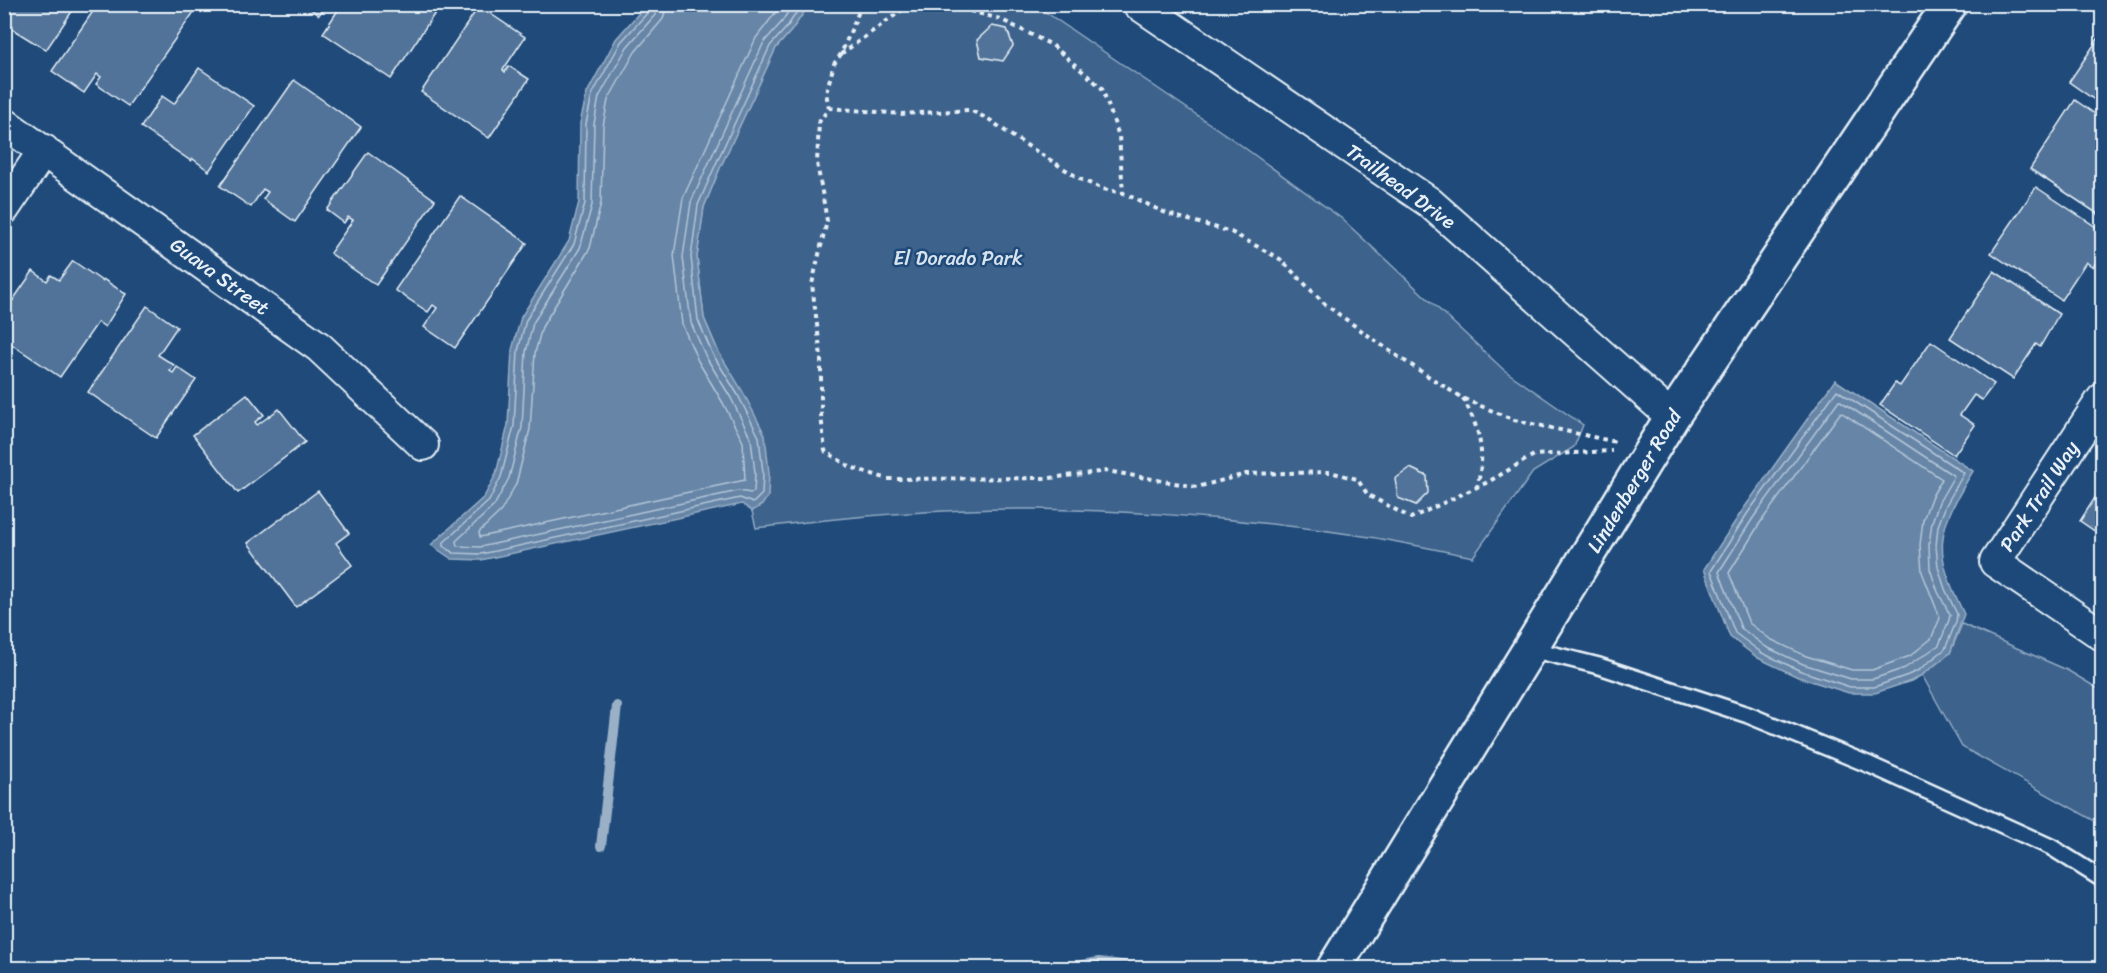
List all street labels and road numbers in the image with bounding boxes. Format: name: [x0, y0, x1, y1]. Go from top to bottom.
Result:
street label: Trailhead Drive: [1338, 134, 1464, 239]
street label: Guava Street: [162, 228, 277, 325]
street label: Lindenberger Road: [1578, 401, 1692, 560]
street label: Park Trail Way: [1990, 433, 2089, 559]

